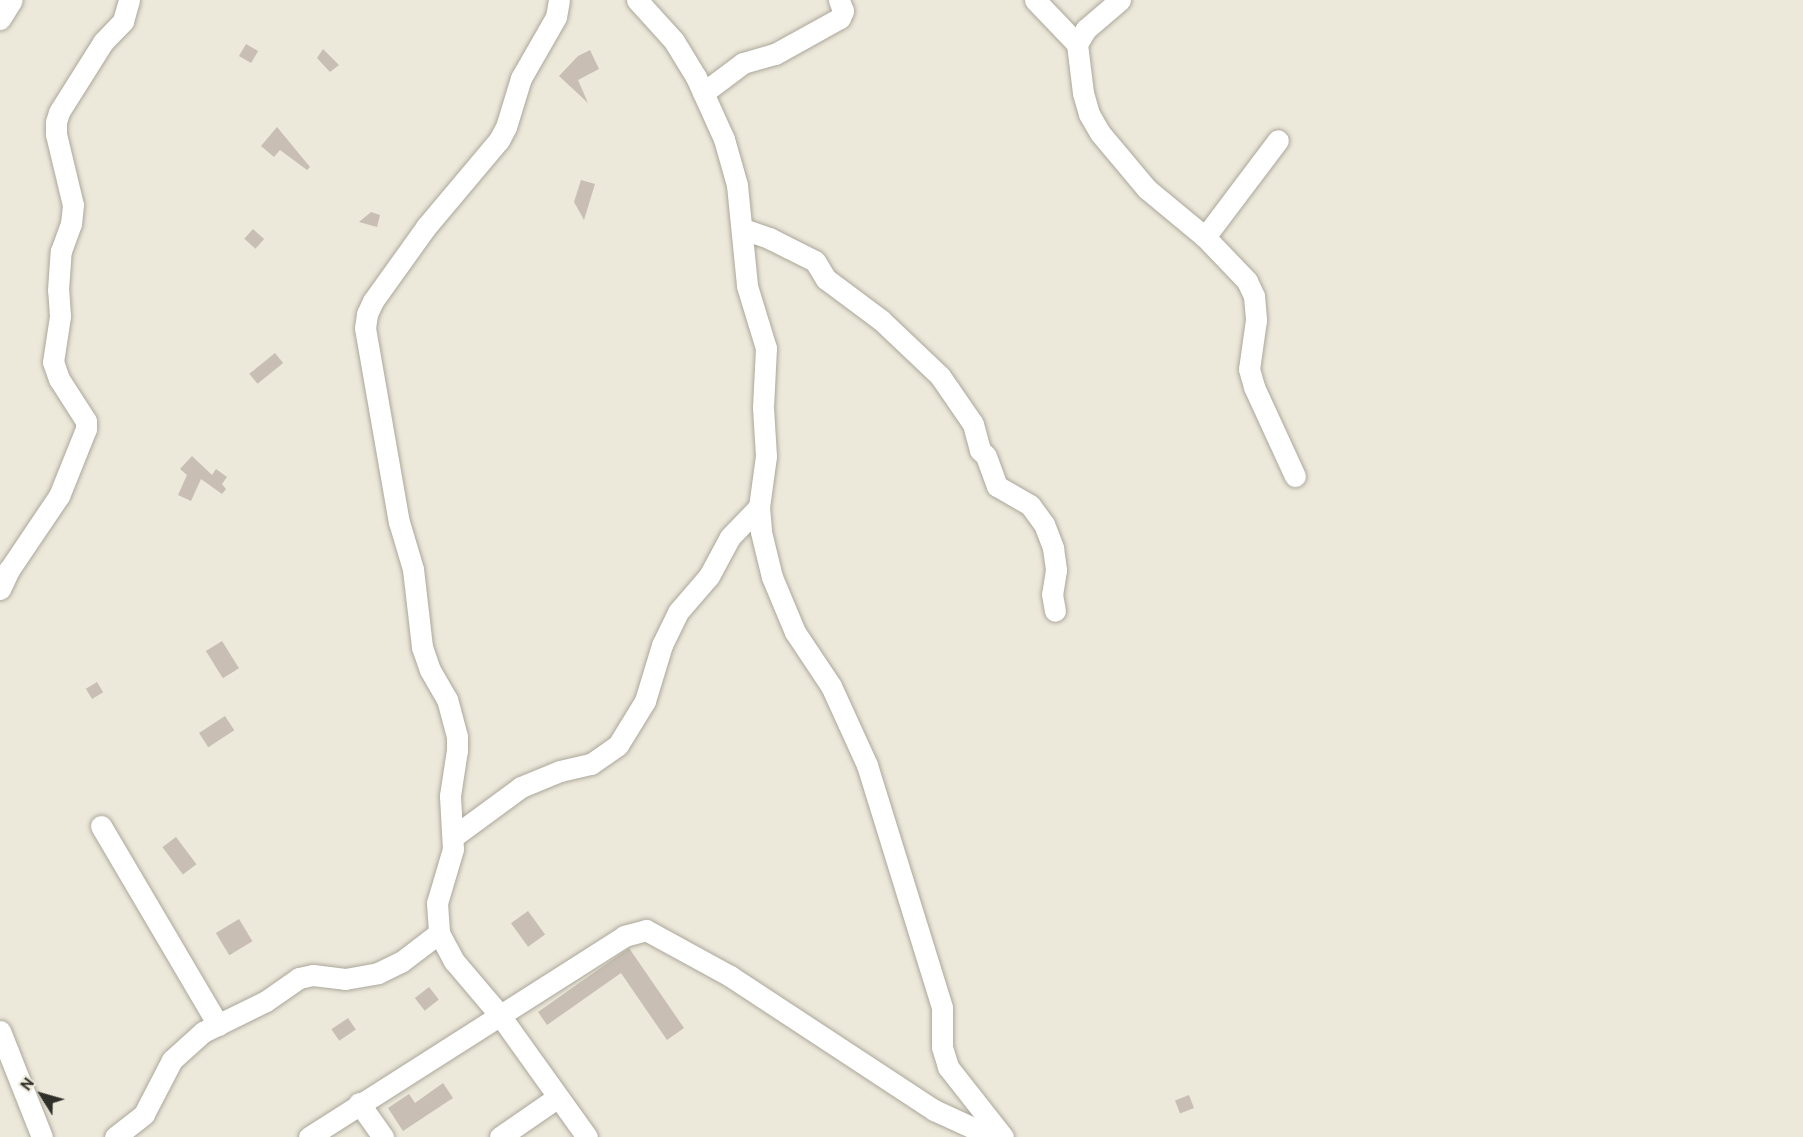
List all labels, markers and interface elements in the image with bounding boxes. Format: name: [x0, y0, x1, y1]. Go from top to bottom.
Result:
north arrow: [12, 1065, 72, 1125]
text: N: [16, 1074, 38, 1094]

